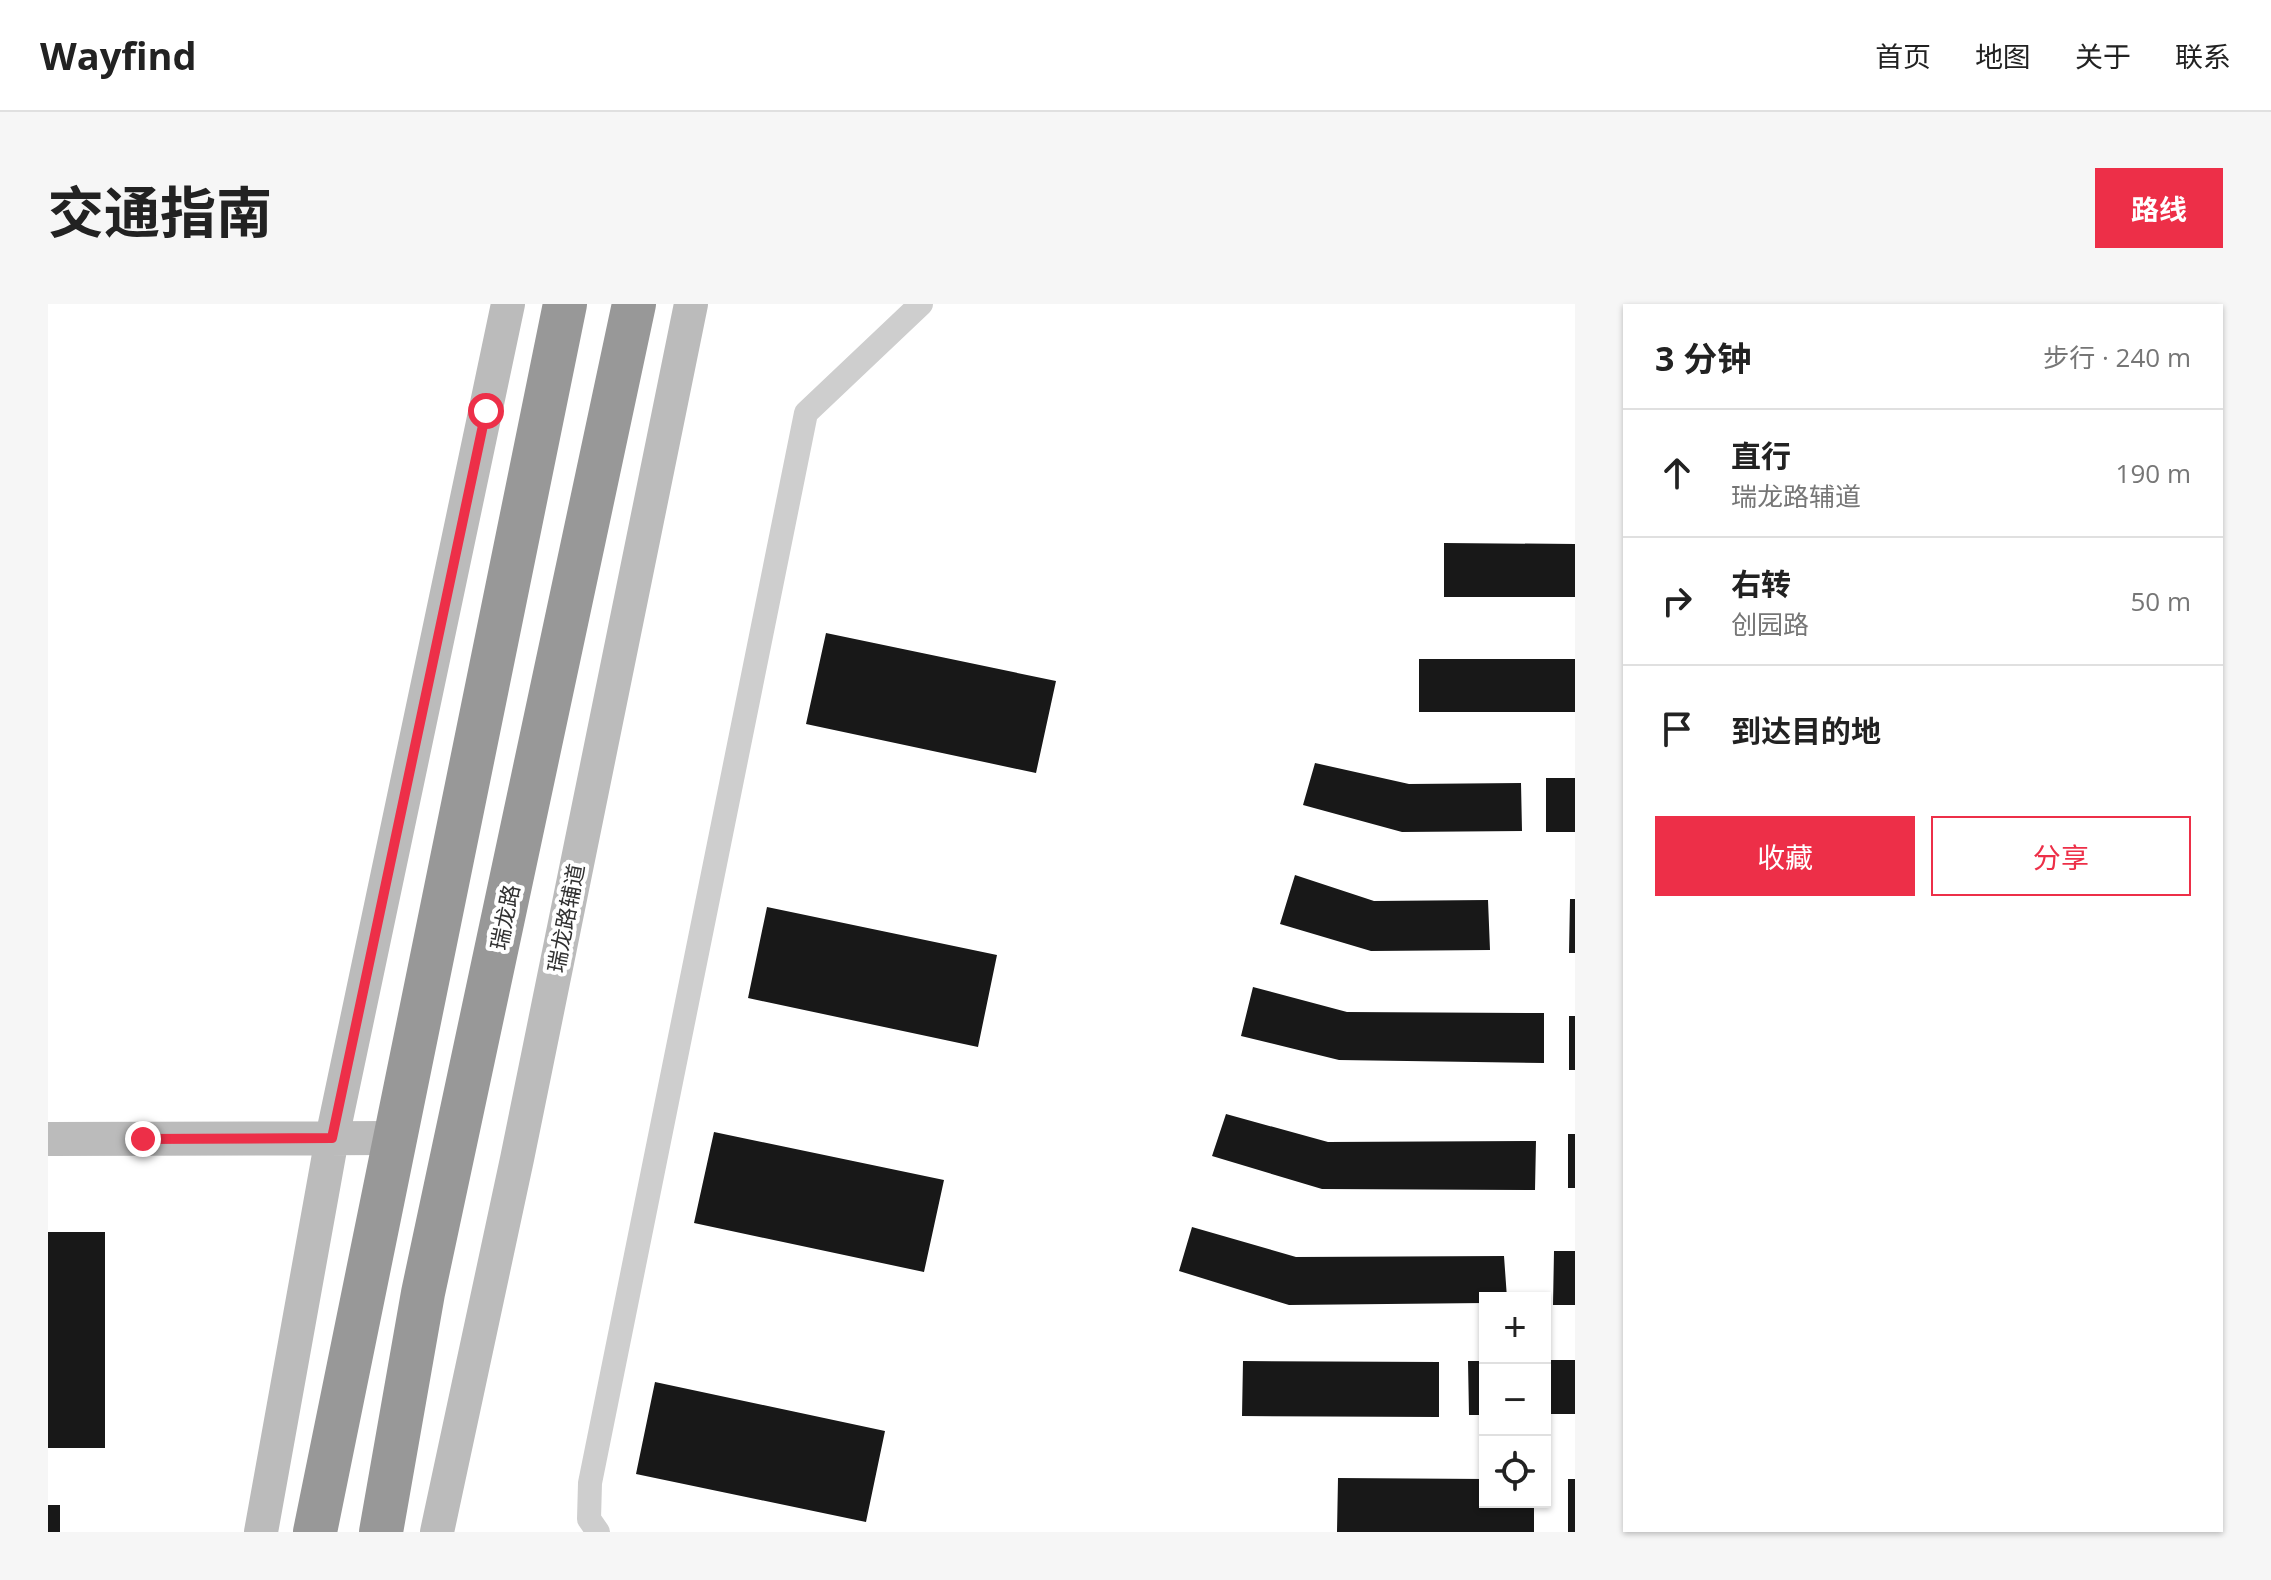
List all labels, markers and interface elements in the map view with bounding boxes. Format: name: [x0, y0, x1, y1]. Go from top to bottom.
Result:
text: Wayfind: [40, 29, 197, 81]
text: 首页: [1875, 37, 1931, 75]
text: 地图: [1975, 37, 2031, 75]
text: 关于: [2075, 37, 2131, 75]
text: 联系: [2175, 37, 2231, 75]
button: 路线: [2095, 168, 2223, 248]
text: 交通指南: [48, 173, 272, 249]
text: 3 分钟: [1655, 335, 1751, 381]
text: 步行 · 240 m: [2043, 339, 2191, 375]
route start: [468, 393, 504, 429]
text: 直行: [1731, 435, 1791, 476]
icon: ahead: [1655, 451, 1699, 495]
text: 190 m: [2116, 455, 2191, 491]
text: 瑞龙路辅道: [1731, 478, 1861, 514]
text: 右转: [1731, 563, 1791, 604]
icon: right: [1655, 579, 1699, 623]
text: 50 m: [2130, 583, 2191, 619]
text: 创园路: [1731, 606, 1809, 642]
icon: arrive: [1655, 707, 1699, 751]
text: 到达目的地: [1731, 710, 1881, 751]
button: 收藏: [1655, 816, 1915, 896]
button: 分享: [1931, 816, 2191, 896]
street label: 瑞龙路辅道: [540, 861, 590, 975]
street label: 瑞龙路: [482, 882, 526, 952]
route end: [125, 1121, 161, 1157]
map controls: [1479, 1292, 1551, 1508]
button: +: [1479, 1292, 1551, 1364]
button: −: [1479, 1364, 1551, 1436]
button: locate: [1479, 1436, 1551, 1508]

